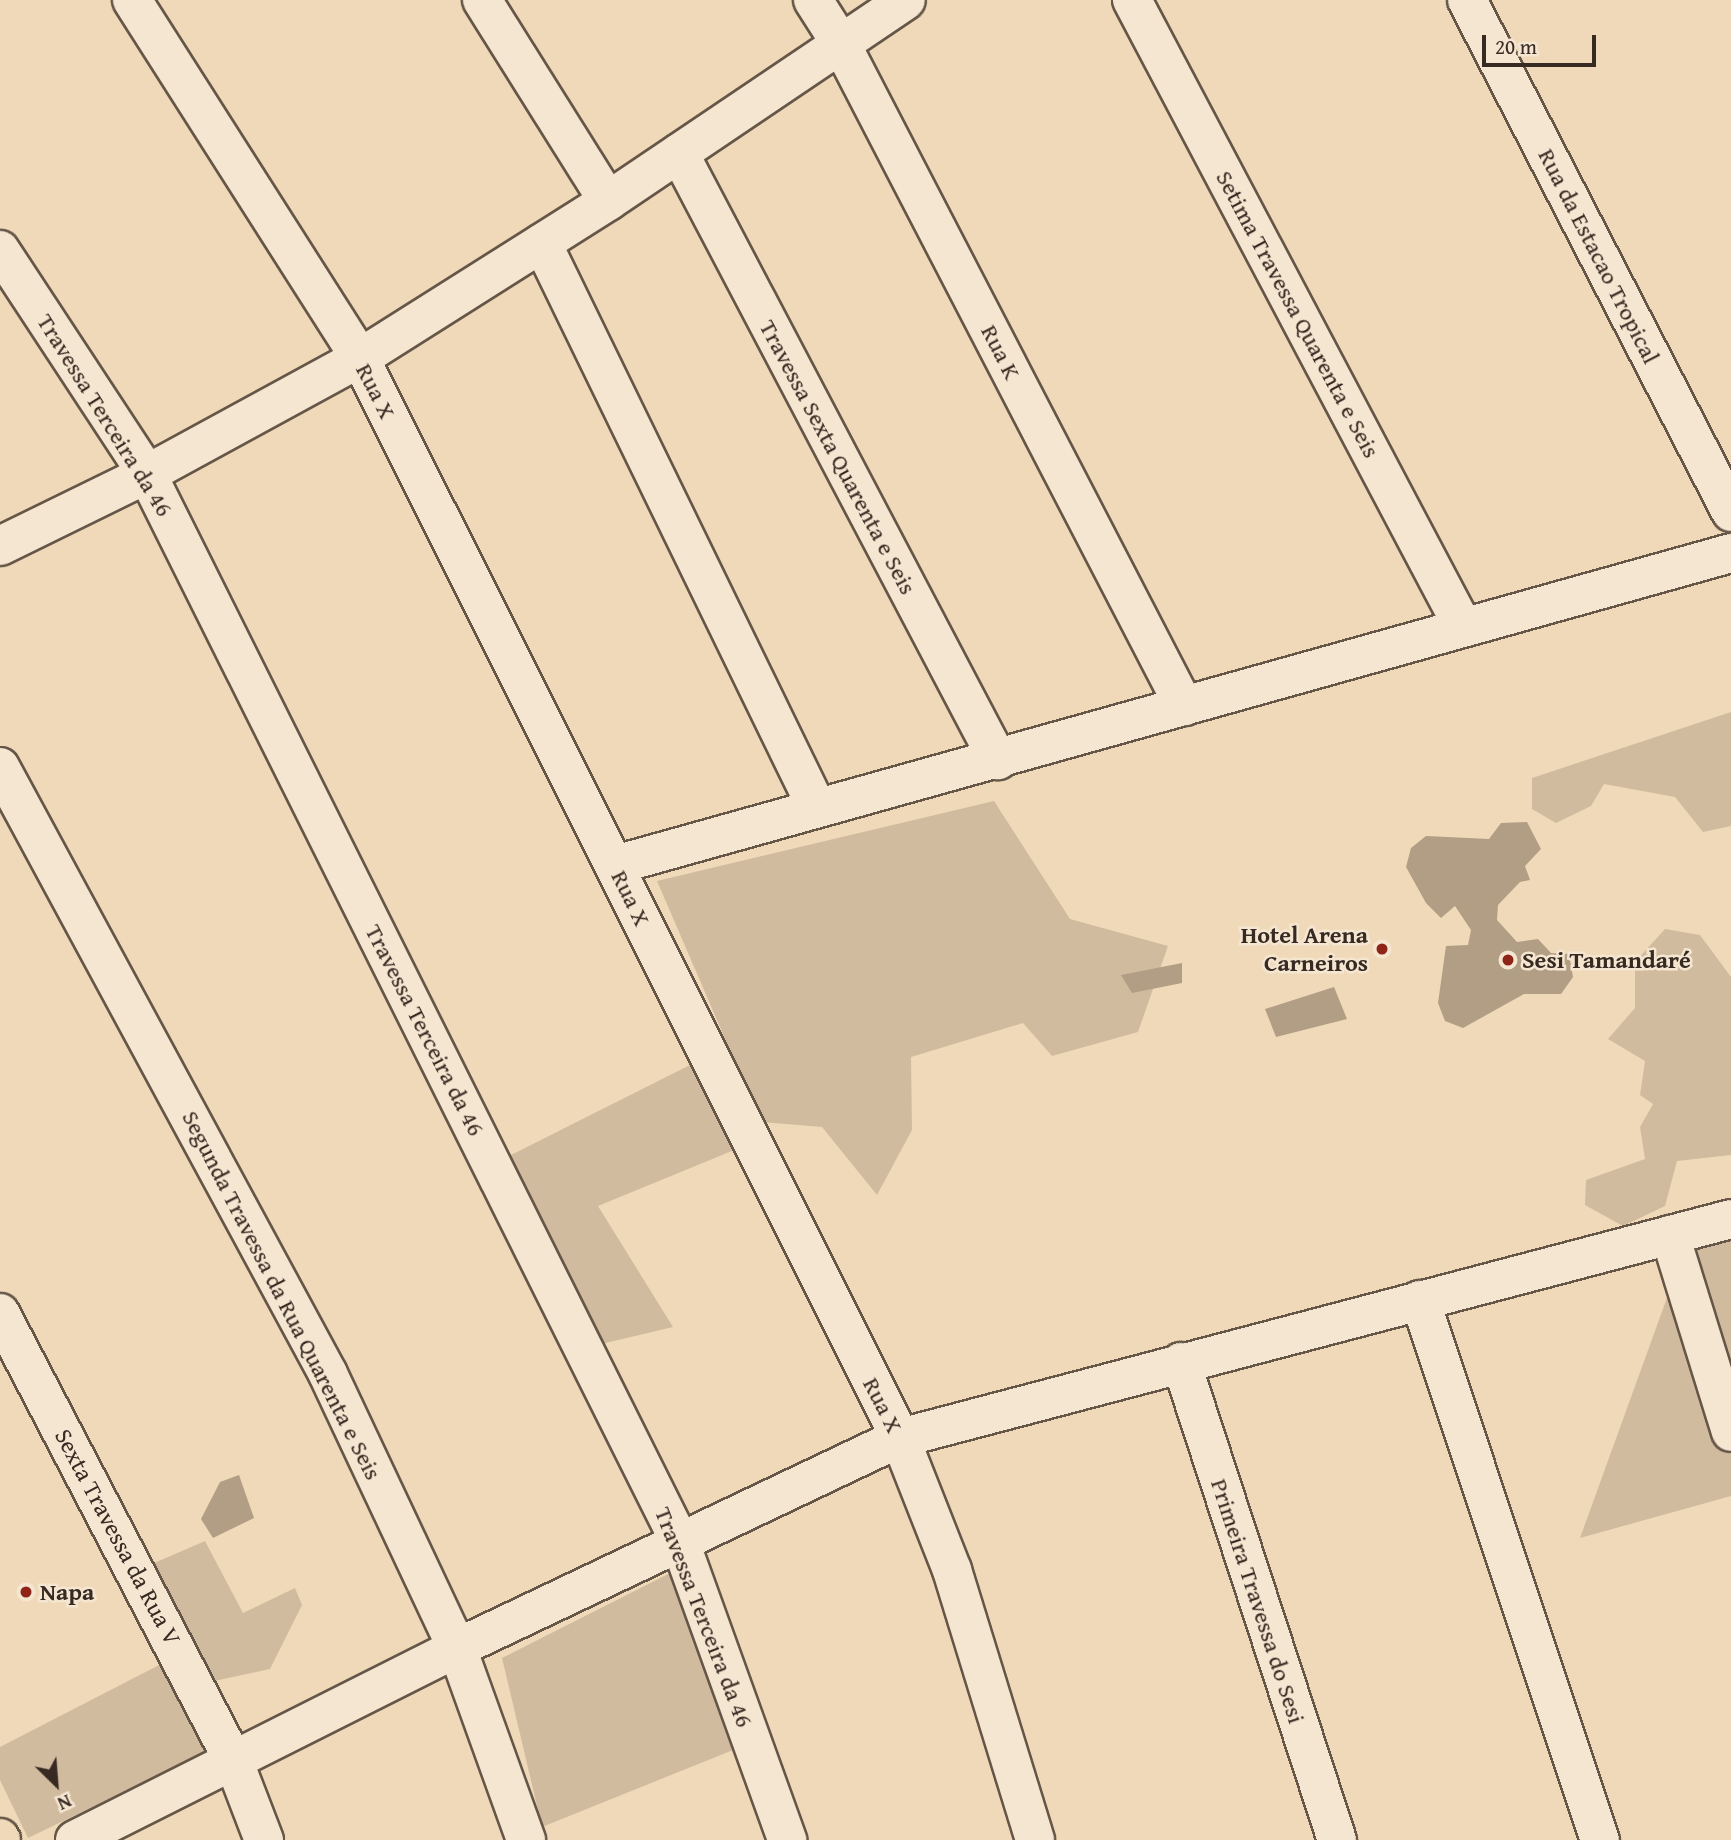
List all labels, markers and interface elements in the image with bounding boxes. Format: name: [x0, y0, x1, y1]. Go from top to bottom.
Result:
scale bar: [1486, 21, 1600, 65]
text: 20 m: [1495, 31, 1537, 62]
street label: Rua da Estacao Tropical: [1532, 144, 1666, 368]
street label: Setima Travessa Quarenta e Seis: [1210, 166, 1386, 462]
street label: Travessa Terceira da 46: [31, 308, 179, 522]
street label: Travessa Sexta Quarenta e Seis: [753, 315, 923, 599]
street label: Rua K: [975, 320, 1027, 384]
street label: Rua X: [350, 358, 402, 424]
street label: Rua X: [605, 865, 657, 931]
street label: Travessa Terceira da 46: [359, 920, 491, 1140]
place label: Hotel Arena Carneiros: [1241, 921, 1368, 977]
marker: Hotel Arena Carneiros: [1374, 941, 1390, 957]
place label: Sesi Tamandaré: [1522, 946, 1691, 974]
marker: Sesi Tamandaré: [1500, 952, 1516, 968]
street label: Segunda Travessa da Rua Quarenta e Seis: [176, 1106, 388, 1484]
street label: Rua X: [857, 1372, 909, 1438]
street label: Sexta Travessa da Rua V: [49, 1424, 187, 1650]
street label: Primeira Travessa do Sesi: [1205, 1475, 1311, 1727]
street label: Travessa Terceira da 46: [649, 1503, 759, 1731]
place label: Napa: [40, 1578, 94, 1606]
marker: Napa: [18, 1584, 34, 1600]
north arrow: [21, 1749, 91, 1819]
text: N: [53, 1788, 77, 1818]

